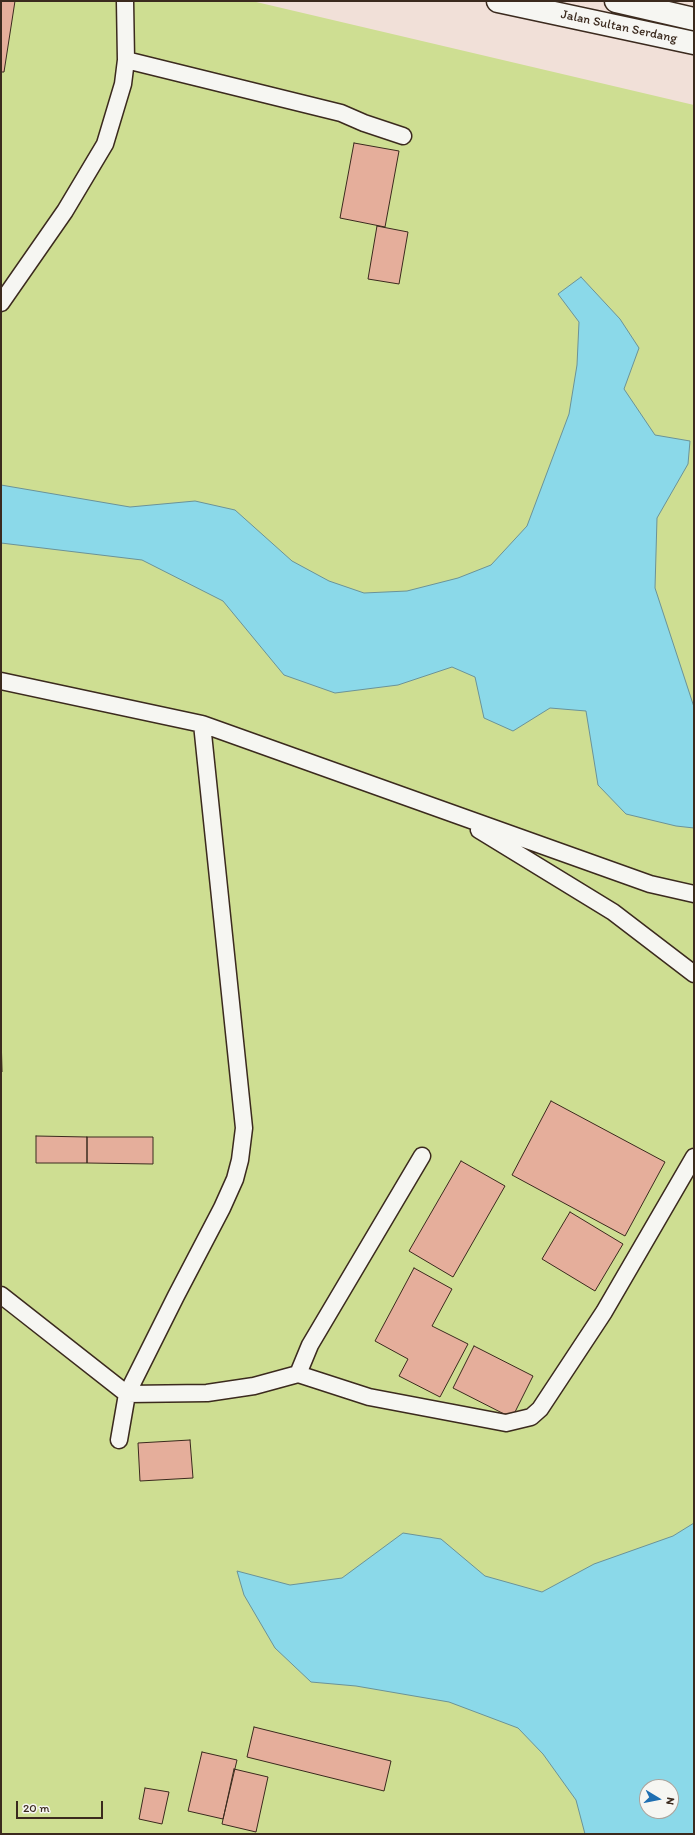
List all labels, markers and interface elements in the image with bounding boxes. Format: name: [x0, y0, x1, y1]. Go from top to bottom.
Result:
street label: Jalan Sultan Serdang: [559, 7, 679, 47]
north arrow: [639, 1779, 679, 1819]
scale bar: [18, 1793, 105, 1819]
text: N: [663, 1796, 677, 1806]
text: 20 m: [23, 1801, 50, 1815]

